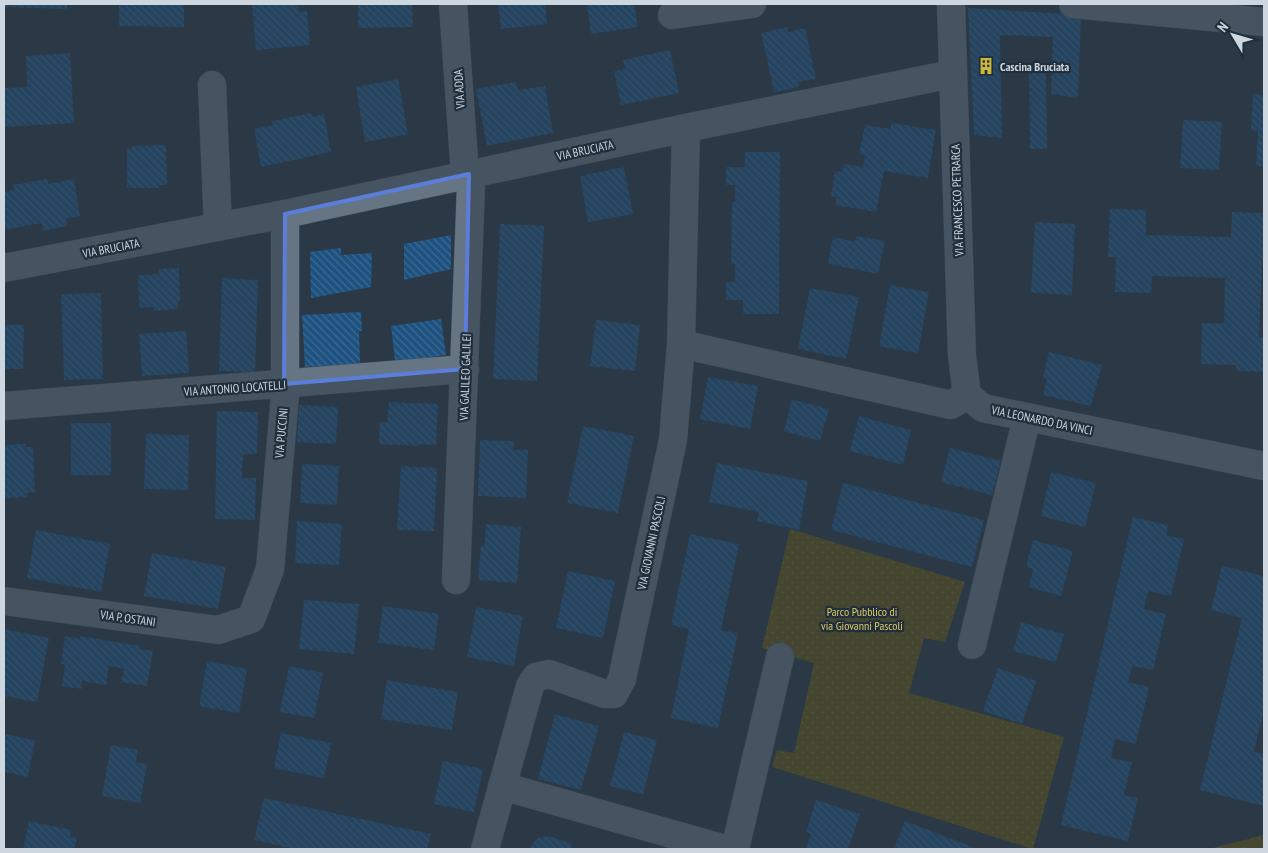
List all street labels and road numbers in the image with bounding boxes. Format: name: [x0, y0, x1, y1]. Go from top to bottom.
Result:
street label: VIA ADDA: [450, 68, 468, 110]
street label: VIA BRUCIATA: [554, 137, 615, 164]
street label: VIA FRANCESCO PETRARCA: [948, 143, 966, 257]
street label: VIA BRUCIATA: [80, 235, 141, 261]
street label: VIA GALILEO GALILEI: [456, 333, 474, 422]
street label: VIA ANTONIO LOCATELLI: [182, 377, 287, 399]
street label: VIA LEONARDO DA VINCI: [989, 402, 1094, 438]
street label: VIA PUCCINI: [271, 407, 291, 460]
street label: VIA GIOVANNI PASCOLI: [634, 495, 668, 592]
street label: VIA P. OSTANI: [98, 607, 157, 629]

